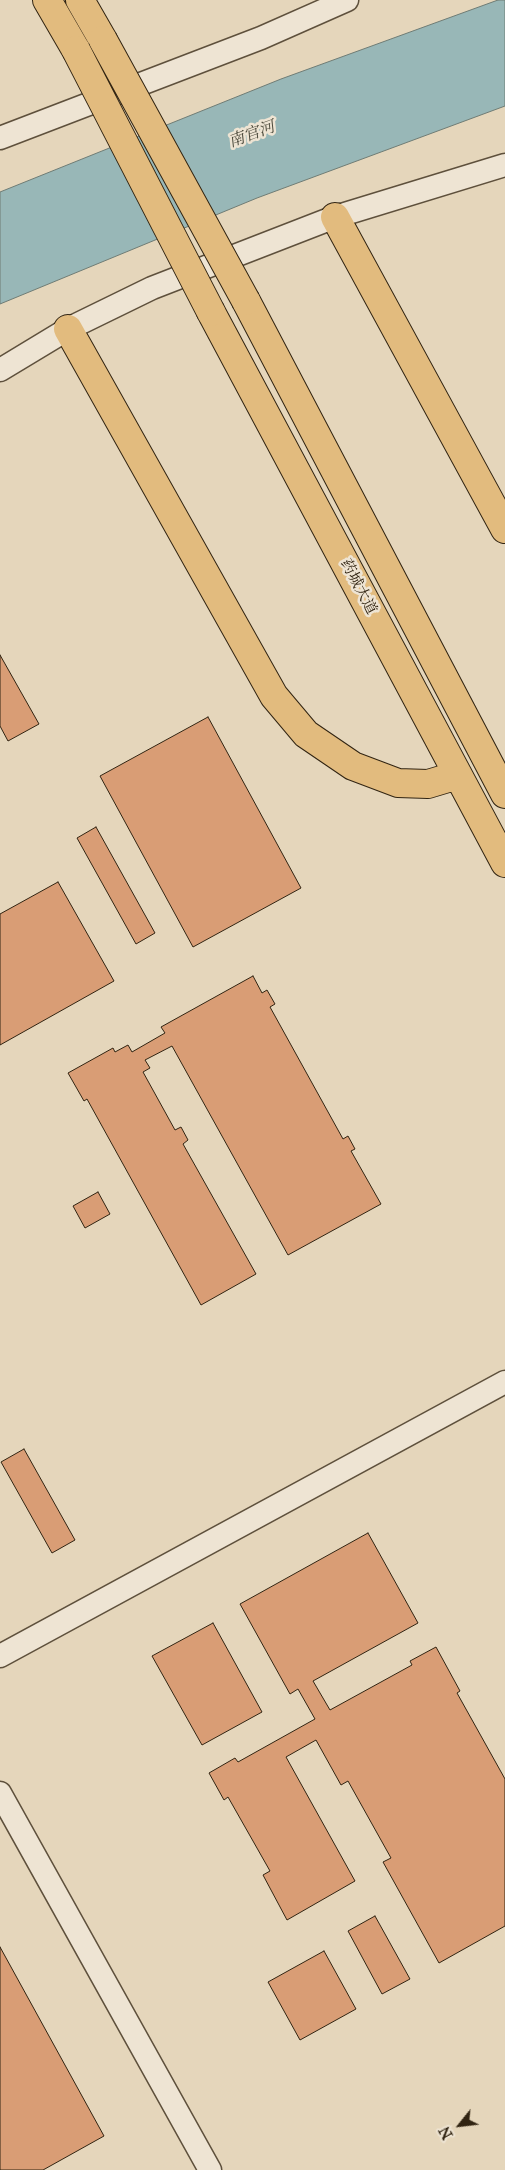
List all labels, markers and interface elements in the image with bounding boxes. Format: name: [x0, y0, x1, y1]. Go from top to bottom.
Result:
water label: 南官河: [226, 118, 278, 152]
street label: 药城大道: [336, 556, 380, 618]
north arrow: [435, 2100, 485, 2150]
text: N: [436, 2123, 457, 2142]

